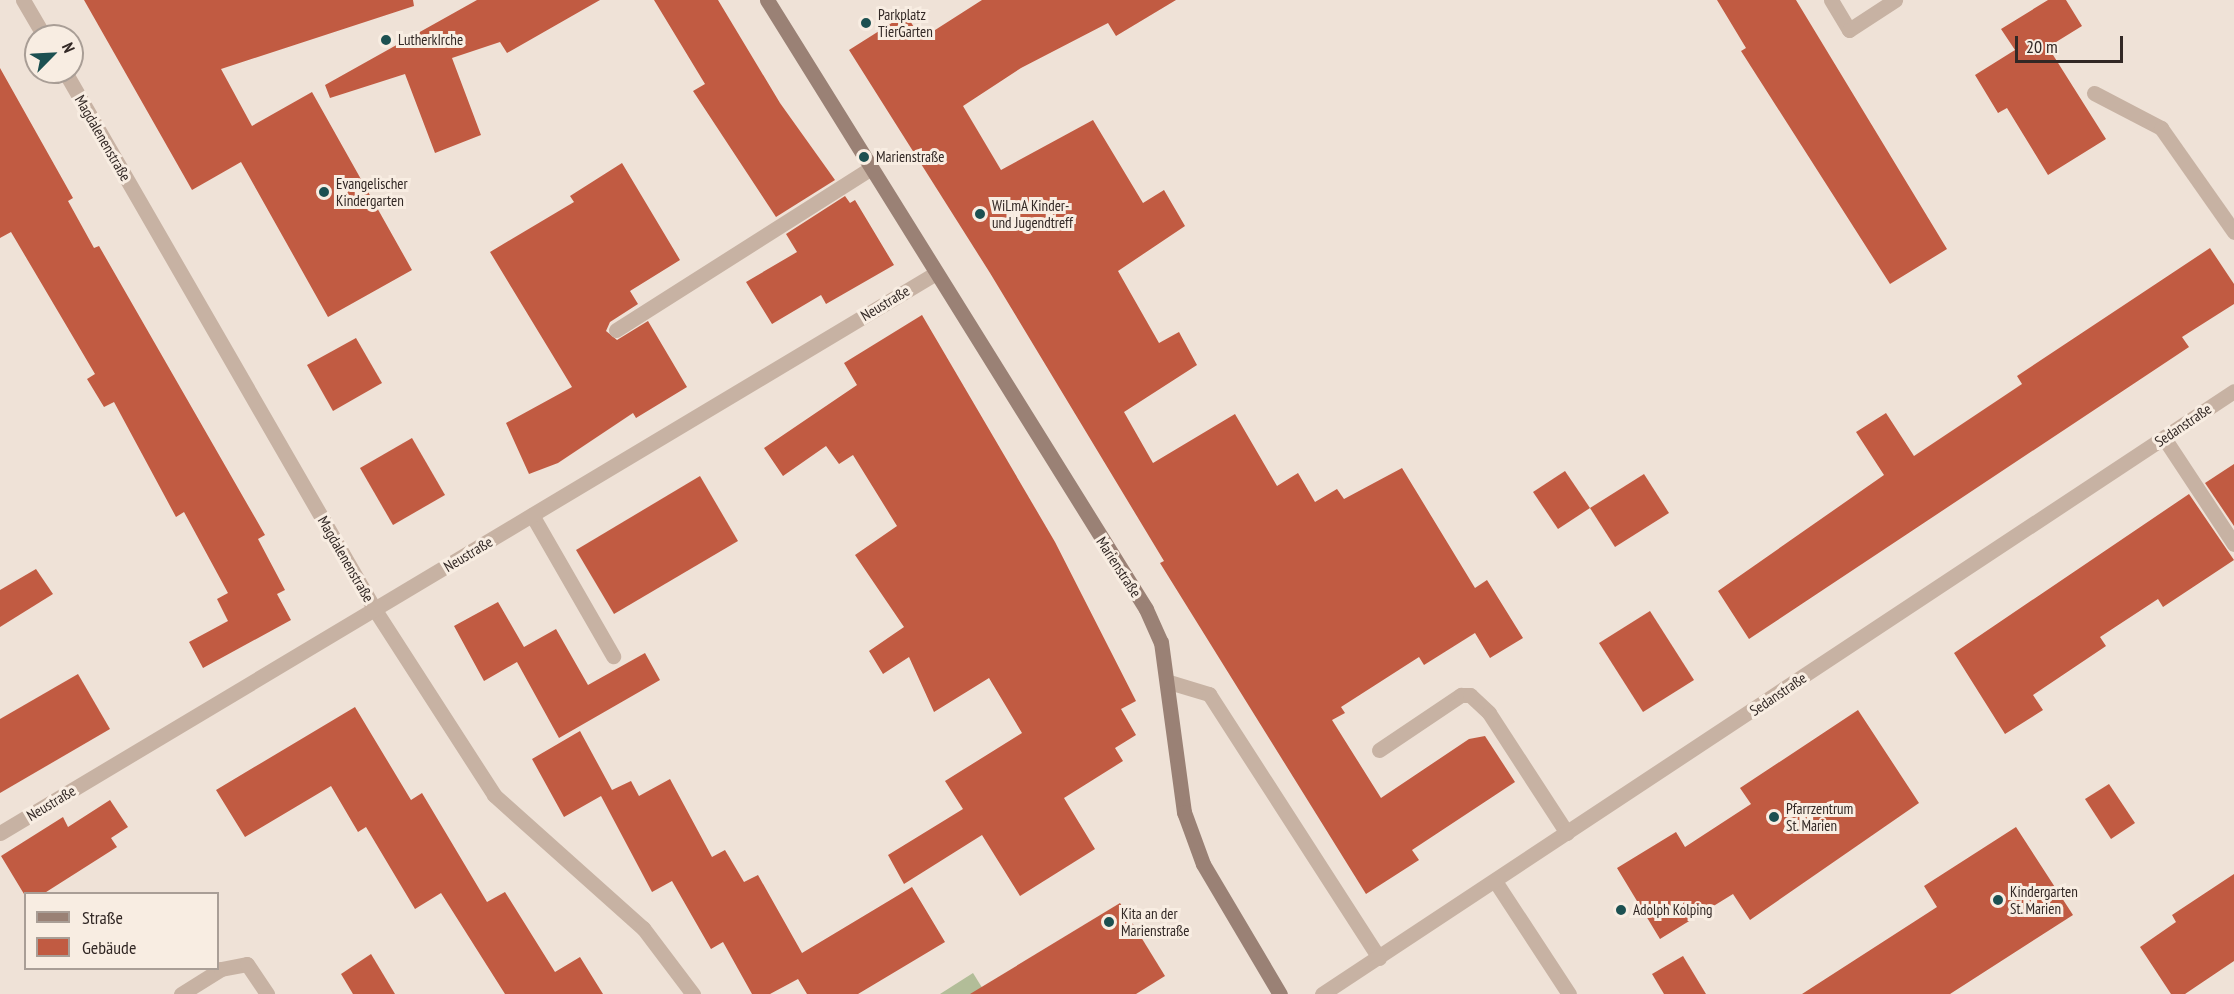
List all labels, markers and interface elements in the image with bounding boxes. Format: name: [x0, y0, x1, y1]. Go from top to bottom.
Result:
place label: Parkplatz TierGarten: [878, 5, 933, 40]
marker: Parkplatz TierGarten: [859, 16, 873, 30]
north arrow: [24, 24, 84, 84]
scale bar: [2018, 24, 2126, 62]
place label: LutherkIrche: [398, 31, 463, 49]
marker: LutherkIrche: [379, 33, 393, 47]
text: 20 m: [2026, 35, 2058, 58]
text: N: [58, 39, 80, 55]
street label: Magdalenenstraße: [71, 92, 135, 184]
place label: Marienstraße: [876, 148, 945, 166]
marker: Marienstraße: [857, 150, 871, 164]
place label: Evangelischer Kindergarten: [336, 174, 408, 209]
marker: Evangelischer Kindergarten: [317, 185, 331, 199]
place label: WiLmA Kinder- und Jugendtreff: [992, 196, 1073, 231]
marker: WiLmA Kinder- und Jugendtreff: [973, 207, 987, 221]
street label: Neustraße: [857, 281, 913, 325]
street label: Sedanstraße: [2151, 400, 2215, 450]
street label: Magdalenenstraße: [314, 513, 378, 605]
street label: Neustraße: [440, 532, 496, 576]
street label: Marienstraße: [1093, 533, 1145, 601]
street label: Sedanstraße: [1746, 669, 1810, 719]
street label: Neustraße: [23, 781, 79, 825]
place label: Pfarrzentrum St. Marien: [1786, 799, 1853, 834]
marker: Pfarrzentrum St. Marien: [1767, 810, 1781, 824]
place label: Kindergarten St. Marien: [2010, 882, 2078, 917]
legend: [24, 892, 219, 970]
marker: Kindergarten St. Marien: [1991, 893, 2005, 907]
place label: Adolph Kolping: [1633, 901, 1712, 919]
marker: Adolph Kolping: [1614, 903, 1628, 917]
place label: Kita an der Marienstraße: [1121, 904, 1190, 939]
text: Straße: [82, 906, 123, 929]
marker: Kita an der Marienstraße: [1102, 915, 1116, 929]
text: Gebäude: [82, 936, 136, 959]

